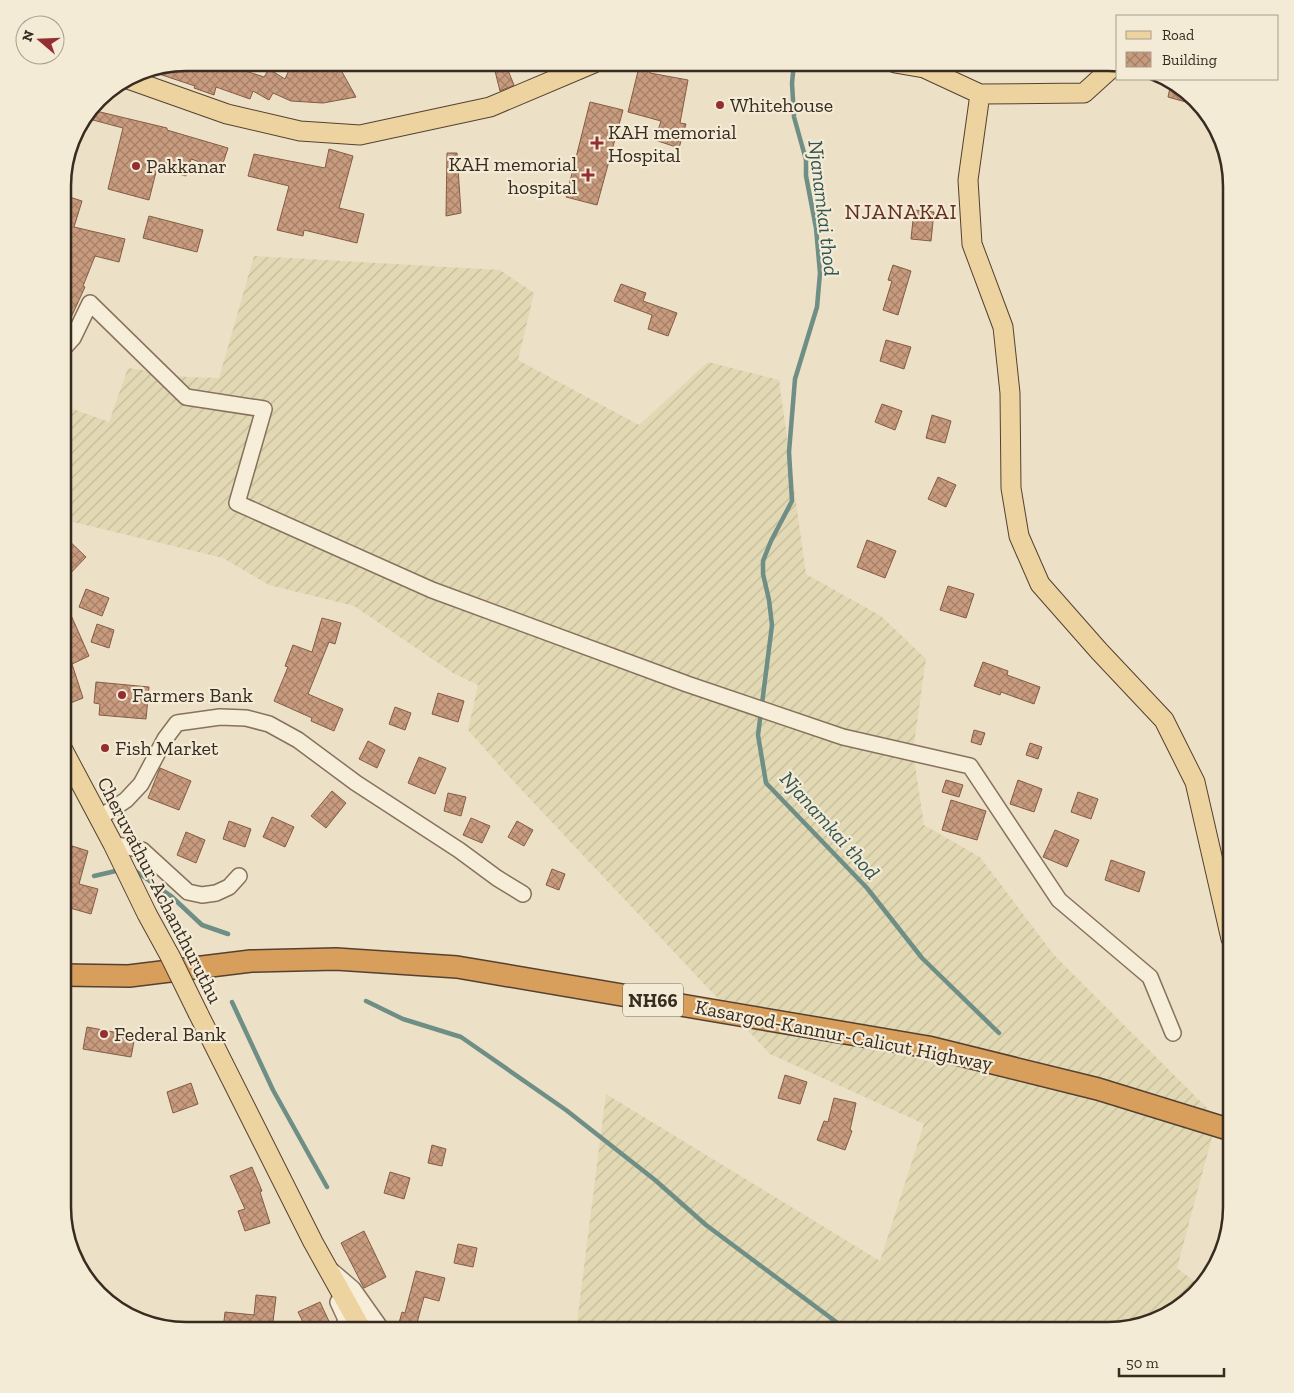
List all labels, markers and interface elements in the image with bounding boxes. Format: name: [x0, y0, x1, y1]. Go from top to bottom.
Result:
north arrow: [15, 15, 65, 65]
legend: [1116, 15, 1279, 80]
text: Road: [1162, 26, 1195, 44]
text: N: [18, 28, 38, 44]
text: Building: [1162, 51, 1217, 69]
place label: Whitehouse: [730, 93, 833, 117]
marker: Whitehouse: [714, 99, 726, 111]
place label: KAH memorial Hospital: [608, 120, 737, 167]
marker: KAH memorial Hospital: [590, 136, 604, 150]
water label: Njanamkai thod: [803, 139, 845, 278]
place label: KAH memorial hospital: [448, 152, 577, 199]
place label: Pakkanar: [146, 154, 227, 178]
marker: Pakkanar: [130, 160, 142, 172]
marker: KAH memorial hospital: [581, 168, 595, 182]
district label: NJANAKAI: [844, 198, 958, 225]
place label: Farmers Bank: [132, 683, 254, 707]
marker: Farmers Bank: [116, 689, 128, 701]
place label: Fish Market: [115, 736, 219, 760]
marker: Fish Market: [99, 742, 111, 754]
water label: Njanamkai thod: [775, 766, 885, 884]
street label: Cheruvathur-Achanthuruthu: [92, 773, 228, 1007]
road number: NH66: [623, 984, 683, 1016]
street label: Kasargod-Kannur-Calicut Highway: [693, 994, 996, 1076]
place label: Federal Bank: [114, 1022, 227, 1046]
marker: Federal Bank: [98, 1028, 110, 1040]
scale bar: [1119, 1346, 1224, 1378]
text: 50 m: [1126, 1354, 1159, 1372]

